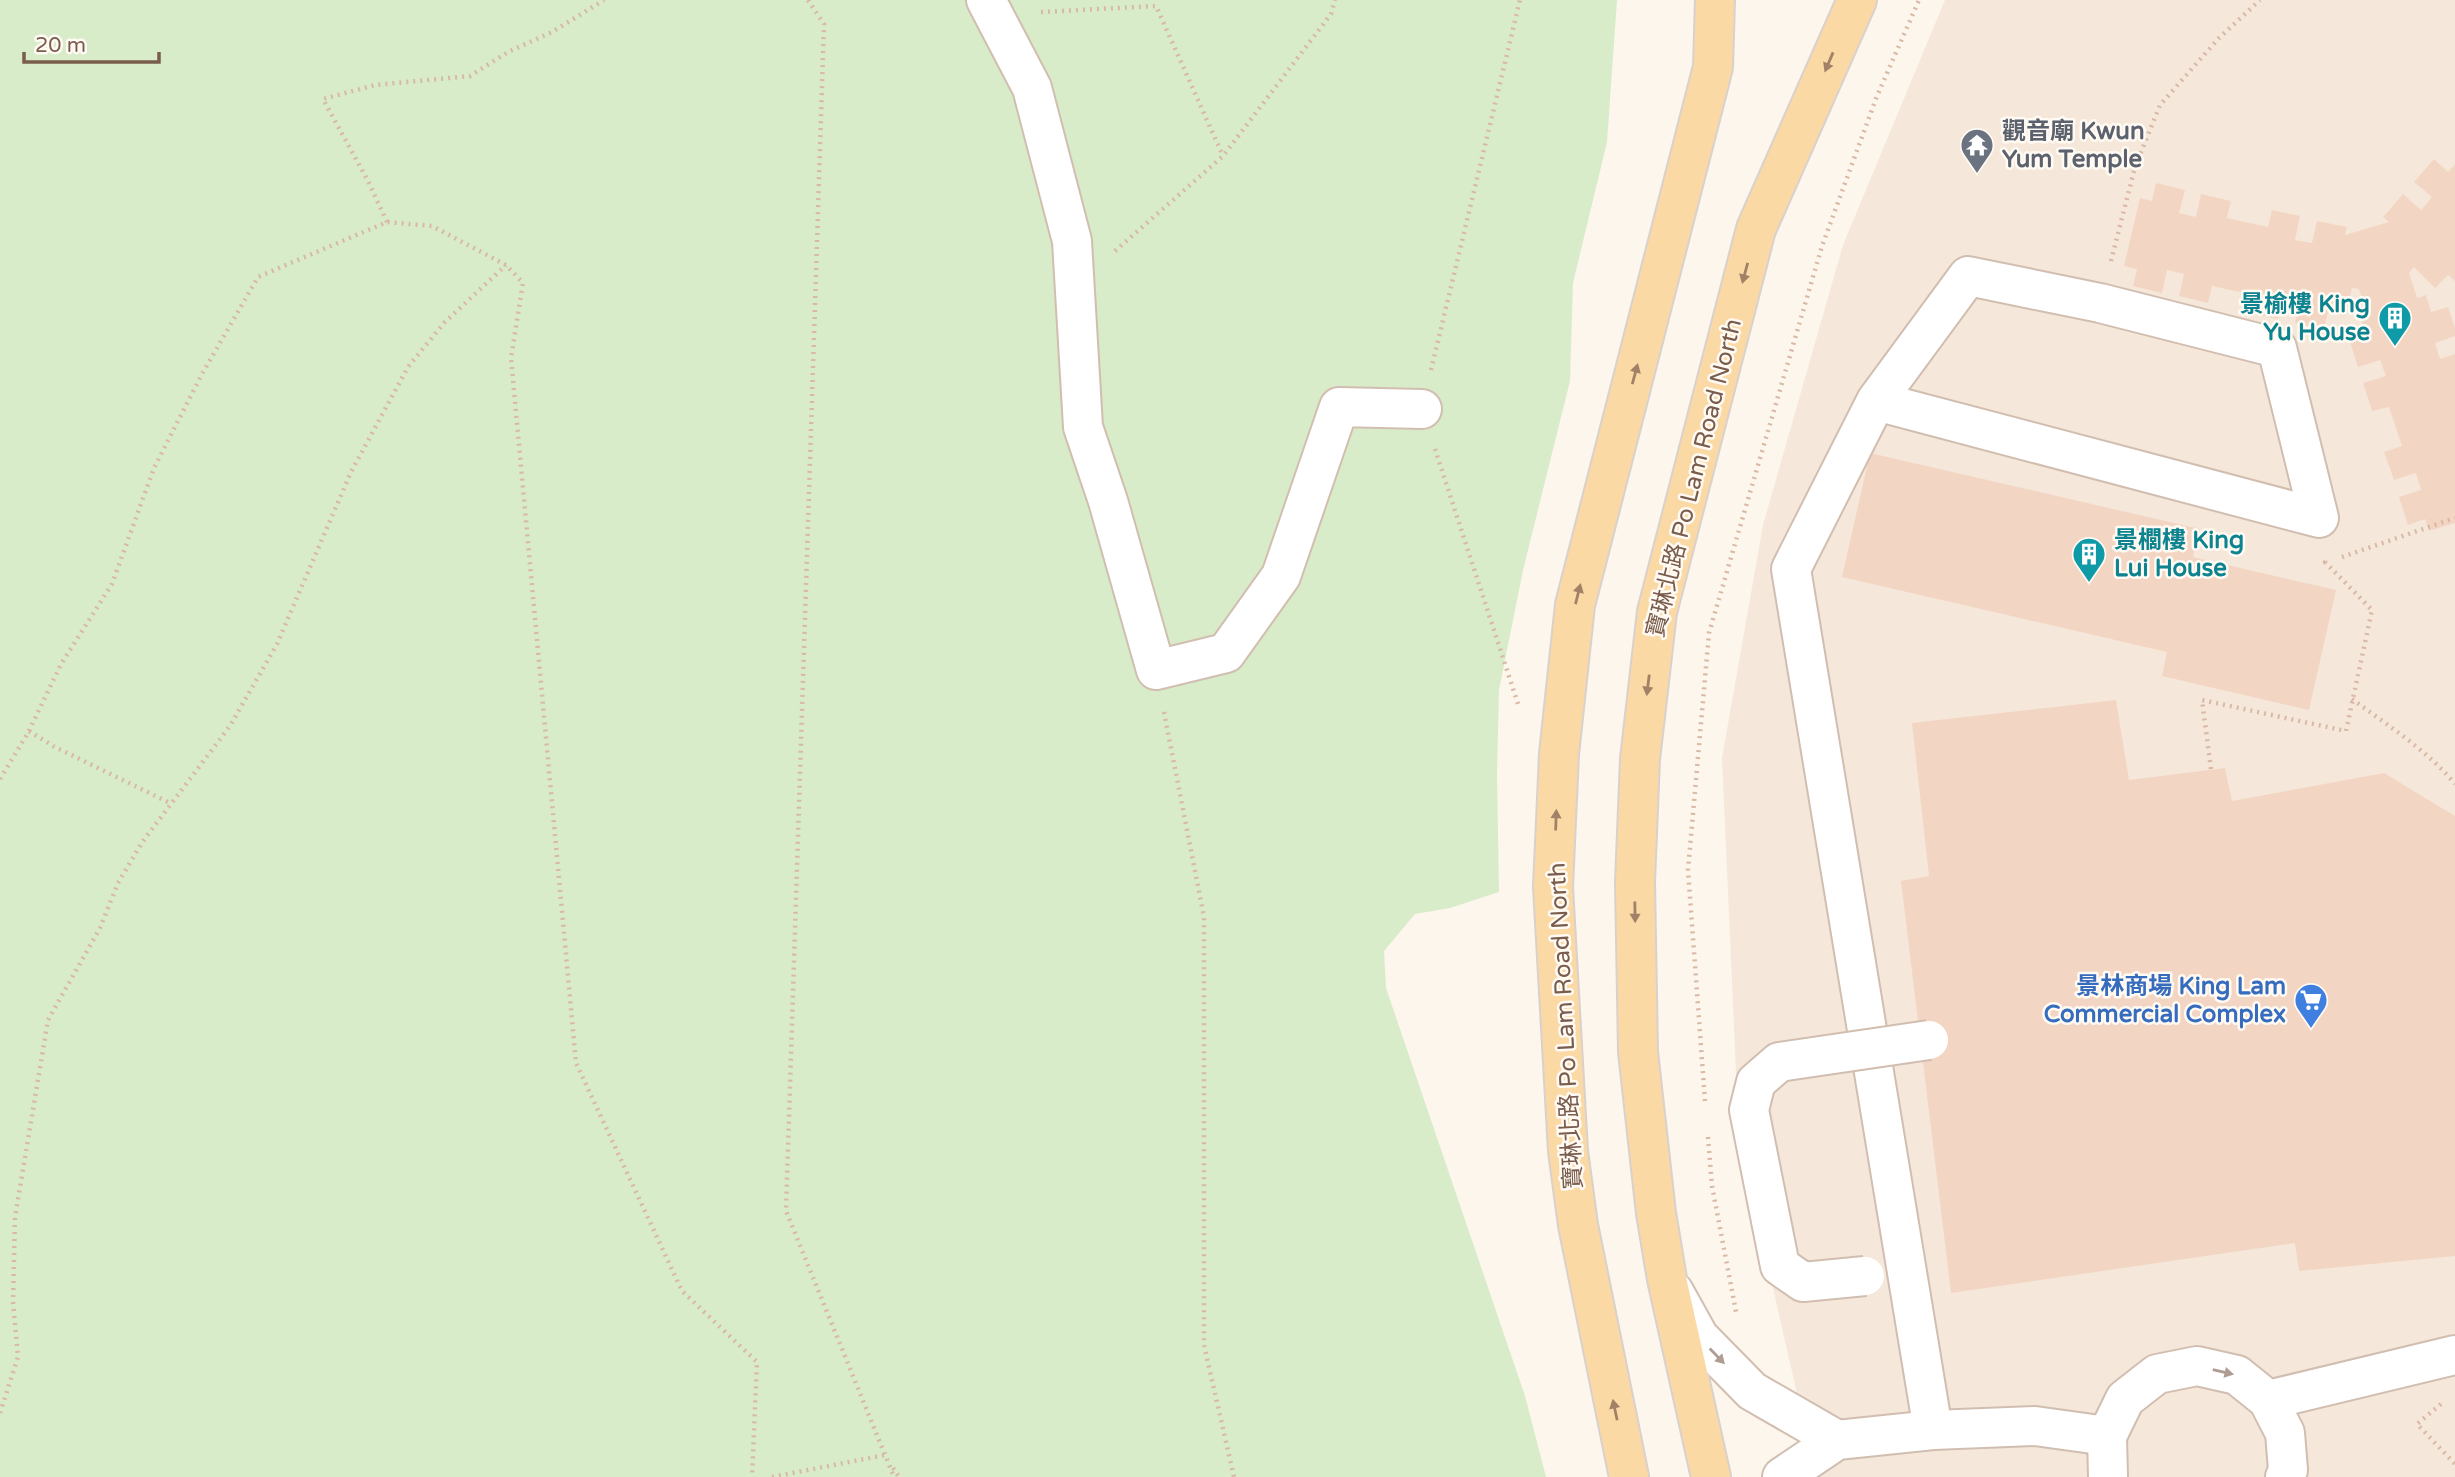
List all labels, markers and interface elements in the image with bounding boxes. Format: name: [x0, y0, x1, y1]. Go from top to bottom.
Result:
scale bar: [24, 21, 159, 65]
text: 20 m: [35, 33, 86, 58]
one-way arrow: [1823, 52, 1834, 73]
place label: 觀音廟 Kwun Yum Temple: [2002, 117, 2145, 174]
temple icon: 觀音廟 Kwun Yum Temple: [1958, 126, 1996, 175]
one-way arrow: [1739, 262, 1750, 284]
place label: 景榆樓 King Yu House: [2240, 290, 2370, 347]
building icon: 景榆樓 King Yu House: [2376, 299, 2414, 348]
street label: 寶琳北路 Po Lam Road North: [1641, 316, 1748, 641]
one-way arrow: [1631, 363, 1641, 384]
place label: 景櫚樓 King Lui House: [2114, 526, 2244, 583]
building icon: 景櫚樓 King Lui House: [2070, 535, 2108, 584]
one-way arrow: [1573, 583, 1584, 605]
one-way arrow: [1643, 674, 1654, 696]
one-way arrow: [1551, 809, 1562, 831]
street label: 寶琳北路 Po Lam Road North: [1542, 862, 1589, 1190]
one-way arrow: [1630, 901, 1641, 923]
place label: 景林商場 King Lam Commercial Complex: [2044, 972, 2286, 1029]
supermarket icon: 景林商場 King Lam Commercial Complex: [2292, 981, 2330, 1030]
one-way arrow: [1709, 1348, 1726, 1365]
one-way arrow: [2212, 1367, 2234, 1378]
one-way arrow: [1610, 1399, 1621, 1421]

